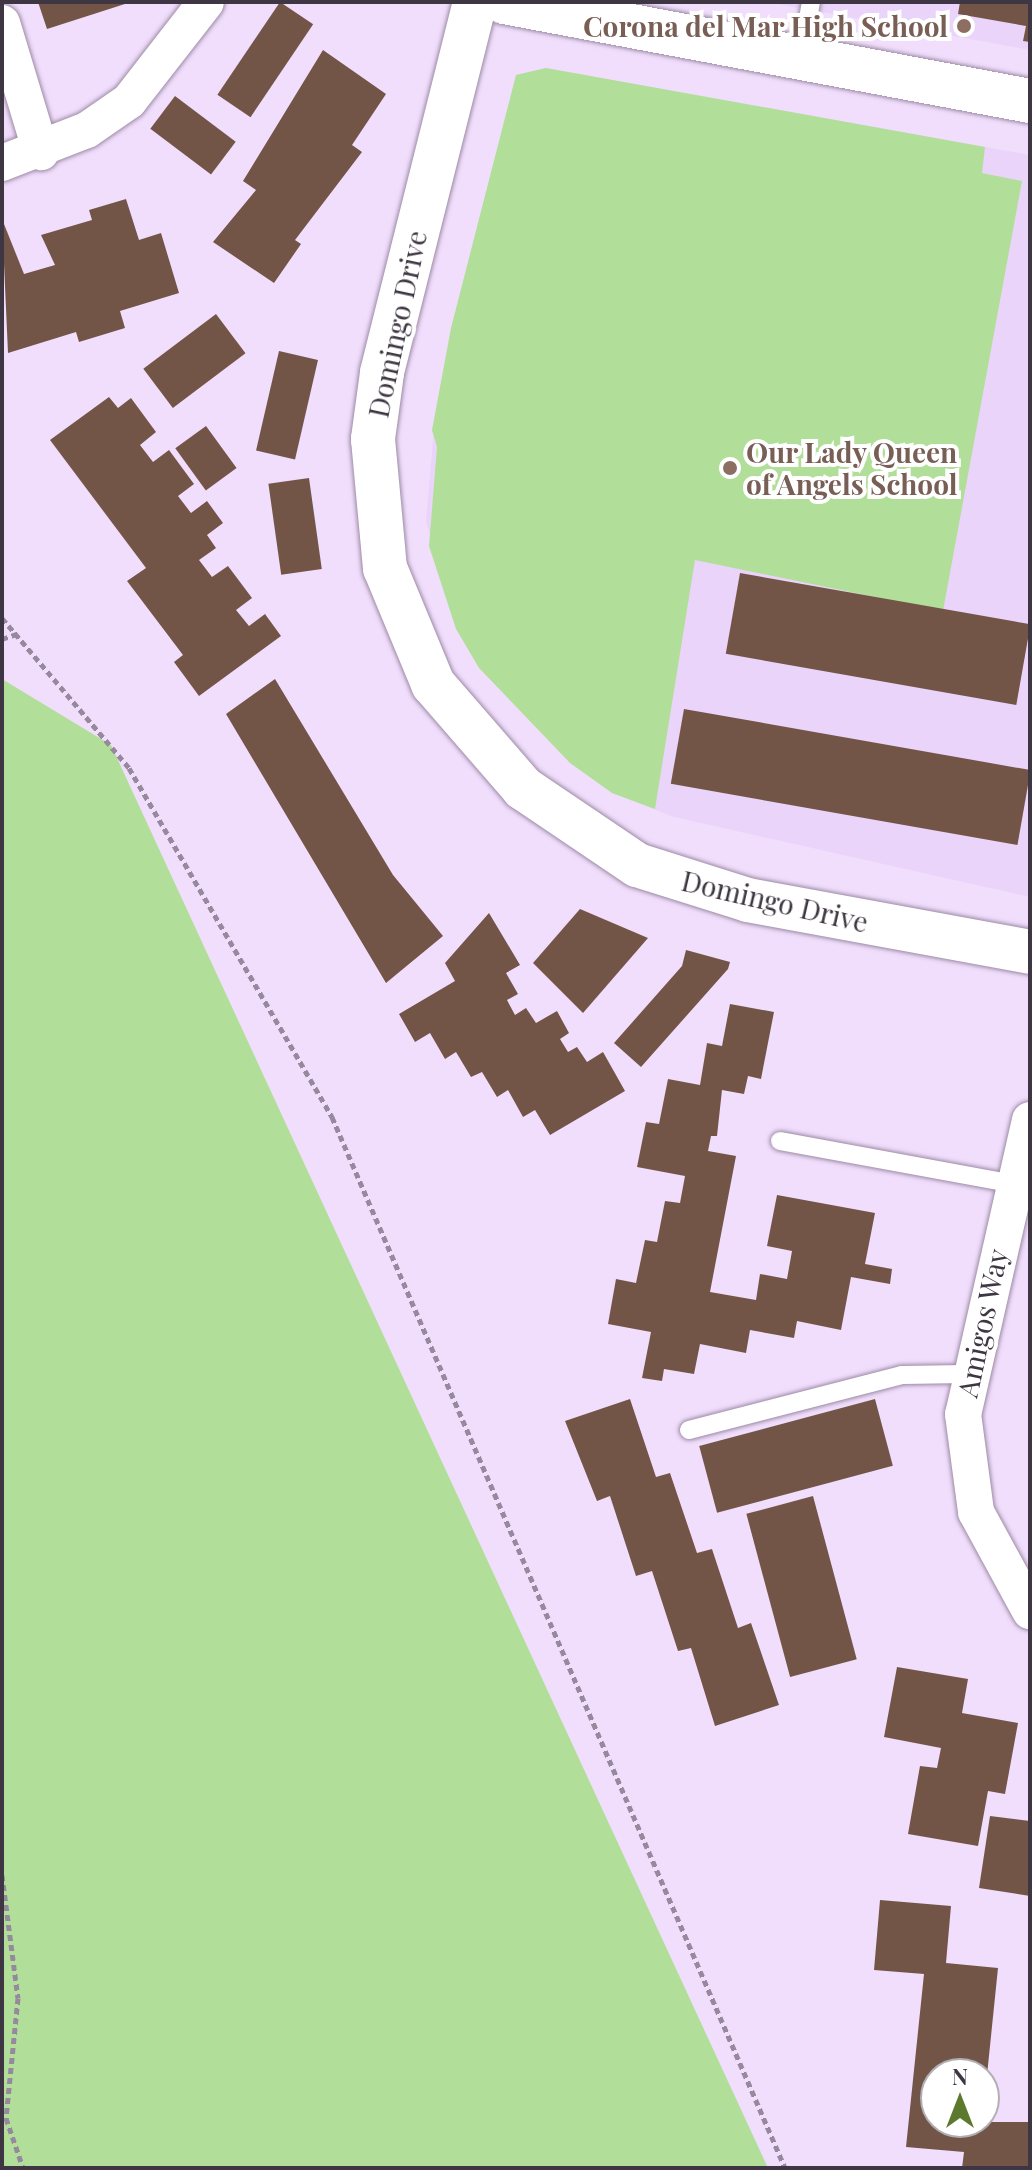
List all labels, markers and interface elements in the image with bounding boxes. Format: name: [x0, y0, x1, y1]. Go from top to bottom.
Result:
place label: Corona del Mar High School: [582, 9, 948, 43]
marker: Corona del Mar High School: [955, 17, 973, 35]
street label: Domingo Drive: [361, 227, 433, 421]
place label: Our Lady Queen of Angels School: [746, 435, 959, 501]
marker: Our Lady Queen of Angels School: [721, 459, 739, 477]
street label: Domingo Drive: [678, 863, 872, 939]
street label: Amigos Way: [950, 1245, 1014, 1401]
north arrow: [920, 2058, 1000, 2138]
text: N: [952, 2061, 968, 2091]

